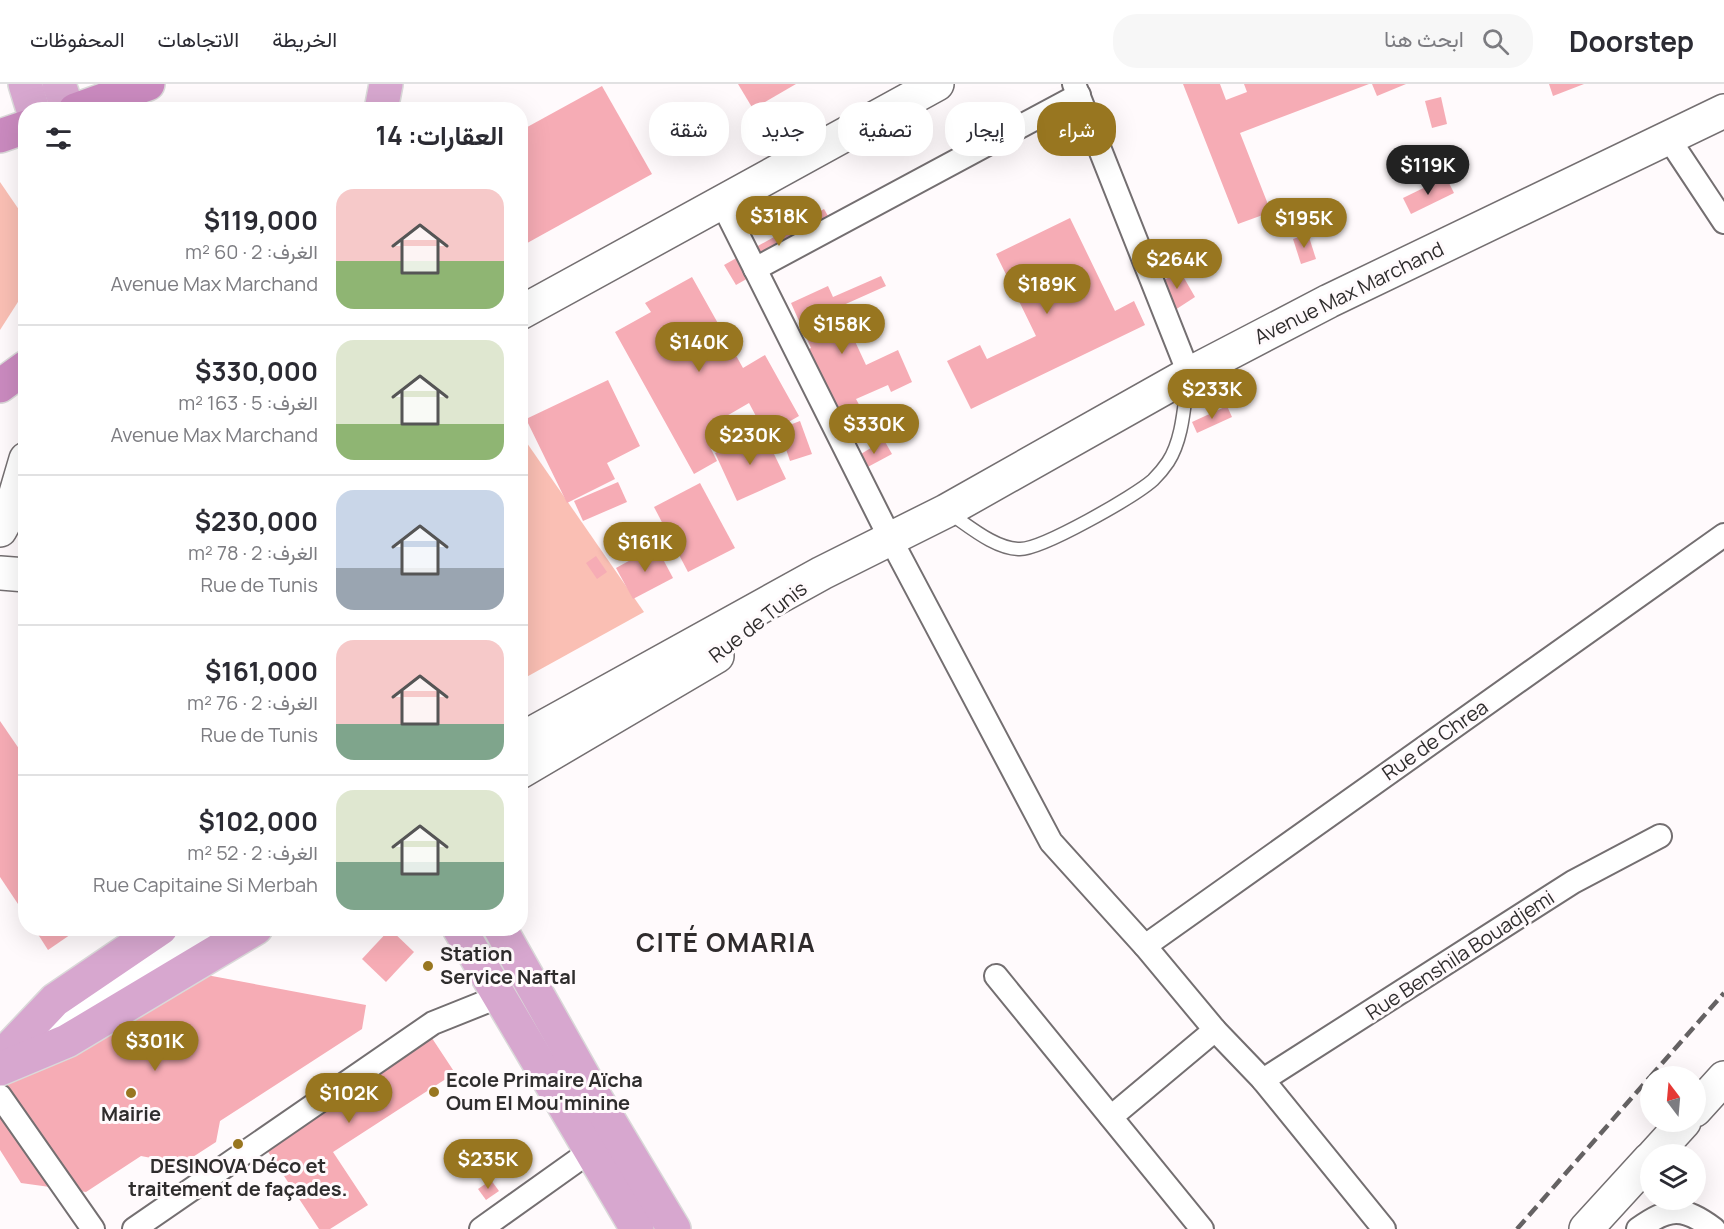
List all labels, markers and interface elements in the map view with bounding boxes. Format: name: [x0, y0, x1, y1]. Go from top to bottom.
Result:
search box: [1113, 14, 1533, 68]
text: Doorstep: [1569, 22, 1694, 60]
text: ابحث هنا: [1384, 24, 1464, 54]
text: المحفوظات: [30, 25, 125, 53]
text: الاتجاهات: [158, 25, 239, 53]
text: الخريطة: [272, 25, 337, 53]
icon: search: [1479, 25, 1512, 58]
chip: شقة: [649, 102, 729, 156]
chip: جديد: [741, 102, 826, 156]
chip: تصفية: [838, 102, 933, 156]
chip: إيجار: [945, 102, 1025, 156]
chip: شراء: [1037, 102, 1116, 156]
text: العقارات: 14: [376, 117, 504, 153]
icon: filters: [42, 122, 75, 155]
pin: $119K: [1386, 145, 1470, 196]
text: $119K: [1400, 151, 1456, 178]
pin: $318K: [737, 196, 821, 247]
pin: $195K: [1262, 198, 1346, 249]
text: $119,000: [204, 202, 318, 238]
text: $318K: [750, 202, 808, 229]
text: $195K: [1275, 204, 1333, 231]
icon: home: [384, 213, 456, 285]
street label: Avenue Max Marchand: [1250, 235, 1448, 350]
text: الغرف: 2 · 60 m²: [185, 238, 318, 265]
pin: $264K: [1135, 239, 1219, 290]
text: $264K: [1146, 245, 1208, 272]
pin: $189K: [1005, 264, 1089, 315]
text: Avenue Max Marchand: [110, 270, 318, 297]
text: $189K: [1018, 270, 1076, 297]
pin: $158K: [800, 304, 884, 355]
text: $158K: [813, 310, 871, 337]
pin: $140K: [657, 322, 741, 373]
text: $140K: [669, 328, 729, 355]
text: $330,000: [195, 353, 318, 389]
icon: home: [384, 364, 456, 436]
pin: $233K: [1170, 369, 1254, 420]
text: $233K: [1182, 375, 1242, 402]
text: الغرف: 5 · 163 m²: [178, 389, 318, 416]
pin: $330K: [832, 404, 916, 455]
text: $330K: [843, 410, 905, 437]
pin: $230K: [708, 415, 792, 466]
text: Avenue Max Marchand: [110, 421, 318, 448]
text: $230K: [719, 421, 781, 448]
text: $230,000: [195, 503, 318, 539]
icon: home: [384, 514, 456, 586]
pin: $161K: [603, 522, 687, 573]
text: $161K: [617, 528, 673, 555]
text: الغرف: 2 · 78 m²: [188, 539, 318, 566]
text: Rue de Tunis: [200, 571, 318, 598]
street label: Rue de Tunis: [703, 575, 812, 668]
text: $161,000: [205, 653, 318, 689]
icon: home: [384, 664, 456, 736]
text: الغرف: 2 · 76 m²: [187, 689, 318, 716]
street label: Rue de Chrea: [1376, 693, 1493, 786]
text: Rue de Tunis: [200, 721, 318, 748]
text: $102,000: [198, 803, 318, 839]
icon: home: [384, 814, 456, 886]
text: الغرف: 2 · 52 m²: [187, 839, 318, 866]
text: Rue Capitaine Si Merbah: [93, 871, 318, 898]
street label: Rue Benshila Bouadjemi: [1360, 883, 1559, 1026]
district label: CITÉ OMARIA: [636, 924, 816, 960]
place label: Station Service Naftal: [440, 940, 576, 990]
marker: Station Service Naftal: [421, 959, 435, 973]
pin: $301K: [113, 1021, 197, 1072]
text: $301K: [125, 1027, 185, 1054]
place label: Ecole Primaire Aïcha Oum El Mou'minine: [446, 1066, 643, 1116]
north arrow: [1640, 1066, 1706, 1132]
map controls: [1640, 1066, 1706, 1210]
pin: $102K: [307, 1073, 391, 1124]
text: $102K: [319, 1079, 379, 1106]
marker: Ecole Primaire Aïcha Oum El Mou'minine: [427, 1085, 441, 1099]
marker: Mairie: [124, 1086, 138, 1100]
place label: Mairie: [101, 1100, 161, 1127]
marker: DESINOVA Déco et traitement de façades.: [231, 1137, 245, 1151]
pin: $235K: [446, 1139, 530, 1190]
button: layers: [1640, 1144, 1706, 1210]
text: $235K: [458, 1145, 518, 1172]
place label: DESINOVA Déco et traitement de façades.: [128, 1152, 348, 1202]

